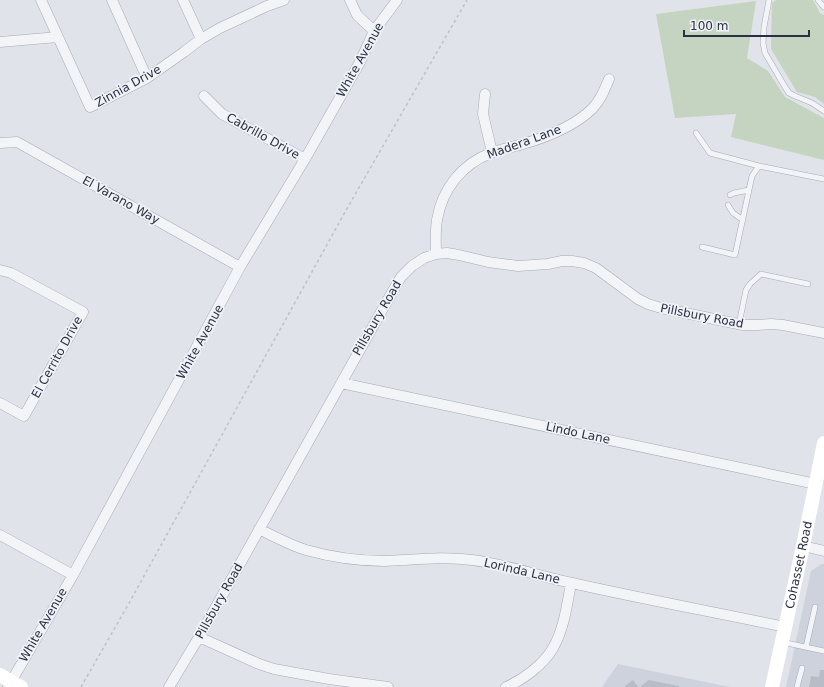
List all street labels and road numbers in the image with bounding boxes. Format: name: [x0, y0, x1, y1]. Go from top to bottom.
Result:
street label: White Avenue: [334, 20, 386, 100]
street label: Zinnia Drive: [93, 62, 163, 110]
street label: Cabrillo Drive: [224, 110, 302, 162]
street label: Madera Lane: [485, 122, 563, 162]
street label: El Varano Way: [80, 173, 162, 227]
street label: Pillsbury Road: [350, 278, 404, 358]
street label: Pillsbury Road: [659, 301, 745, 331]
street label: White Avenue: [174, 302, 226, 382]
street label: El Cerrito Drive: [29, 314, 85, 400]
street label: Lindo Lane: [545, 419, 611, 447]
street label: Cohasset Road: [782, 520, 815, 610]
street label: Lorinda Lane: [483, 555, 561, 587]
street label: Pillsbury Road: [192, 561, 246, 641]
street label: White Avenue: [16, 585, 70, 665]

